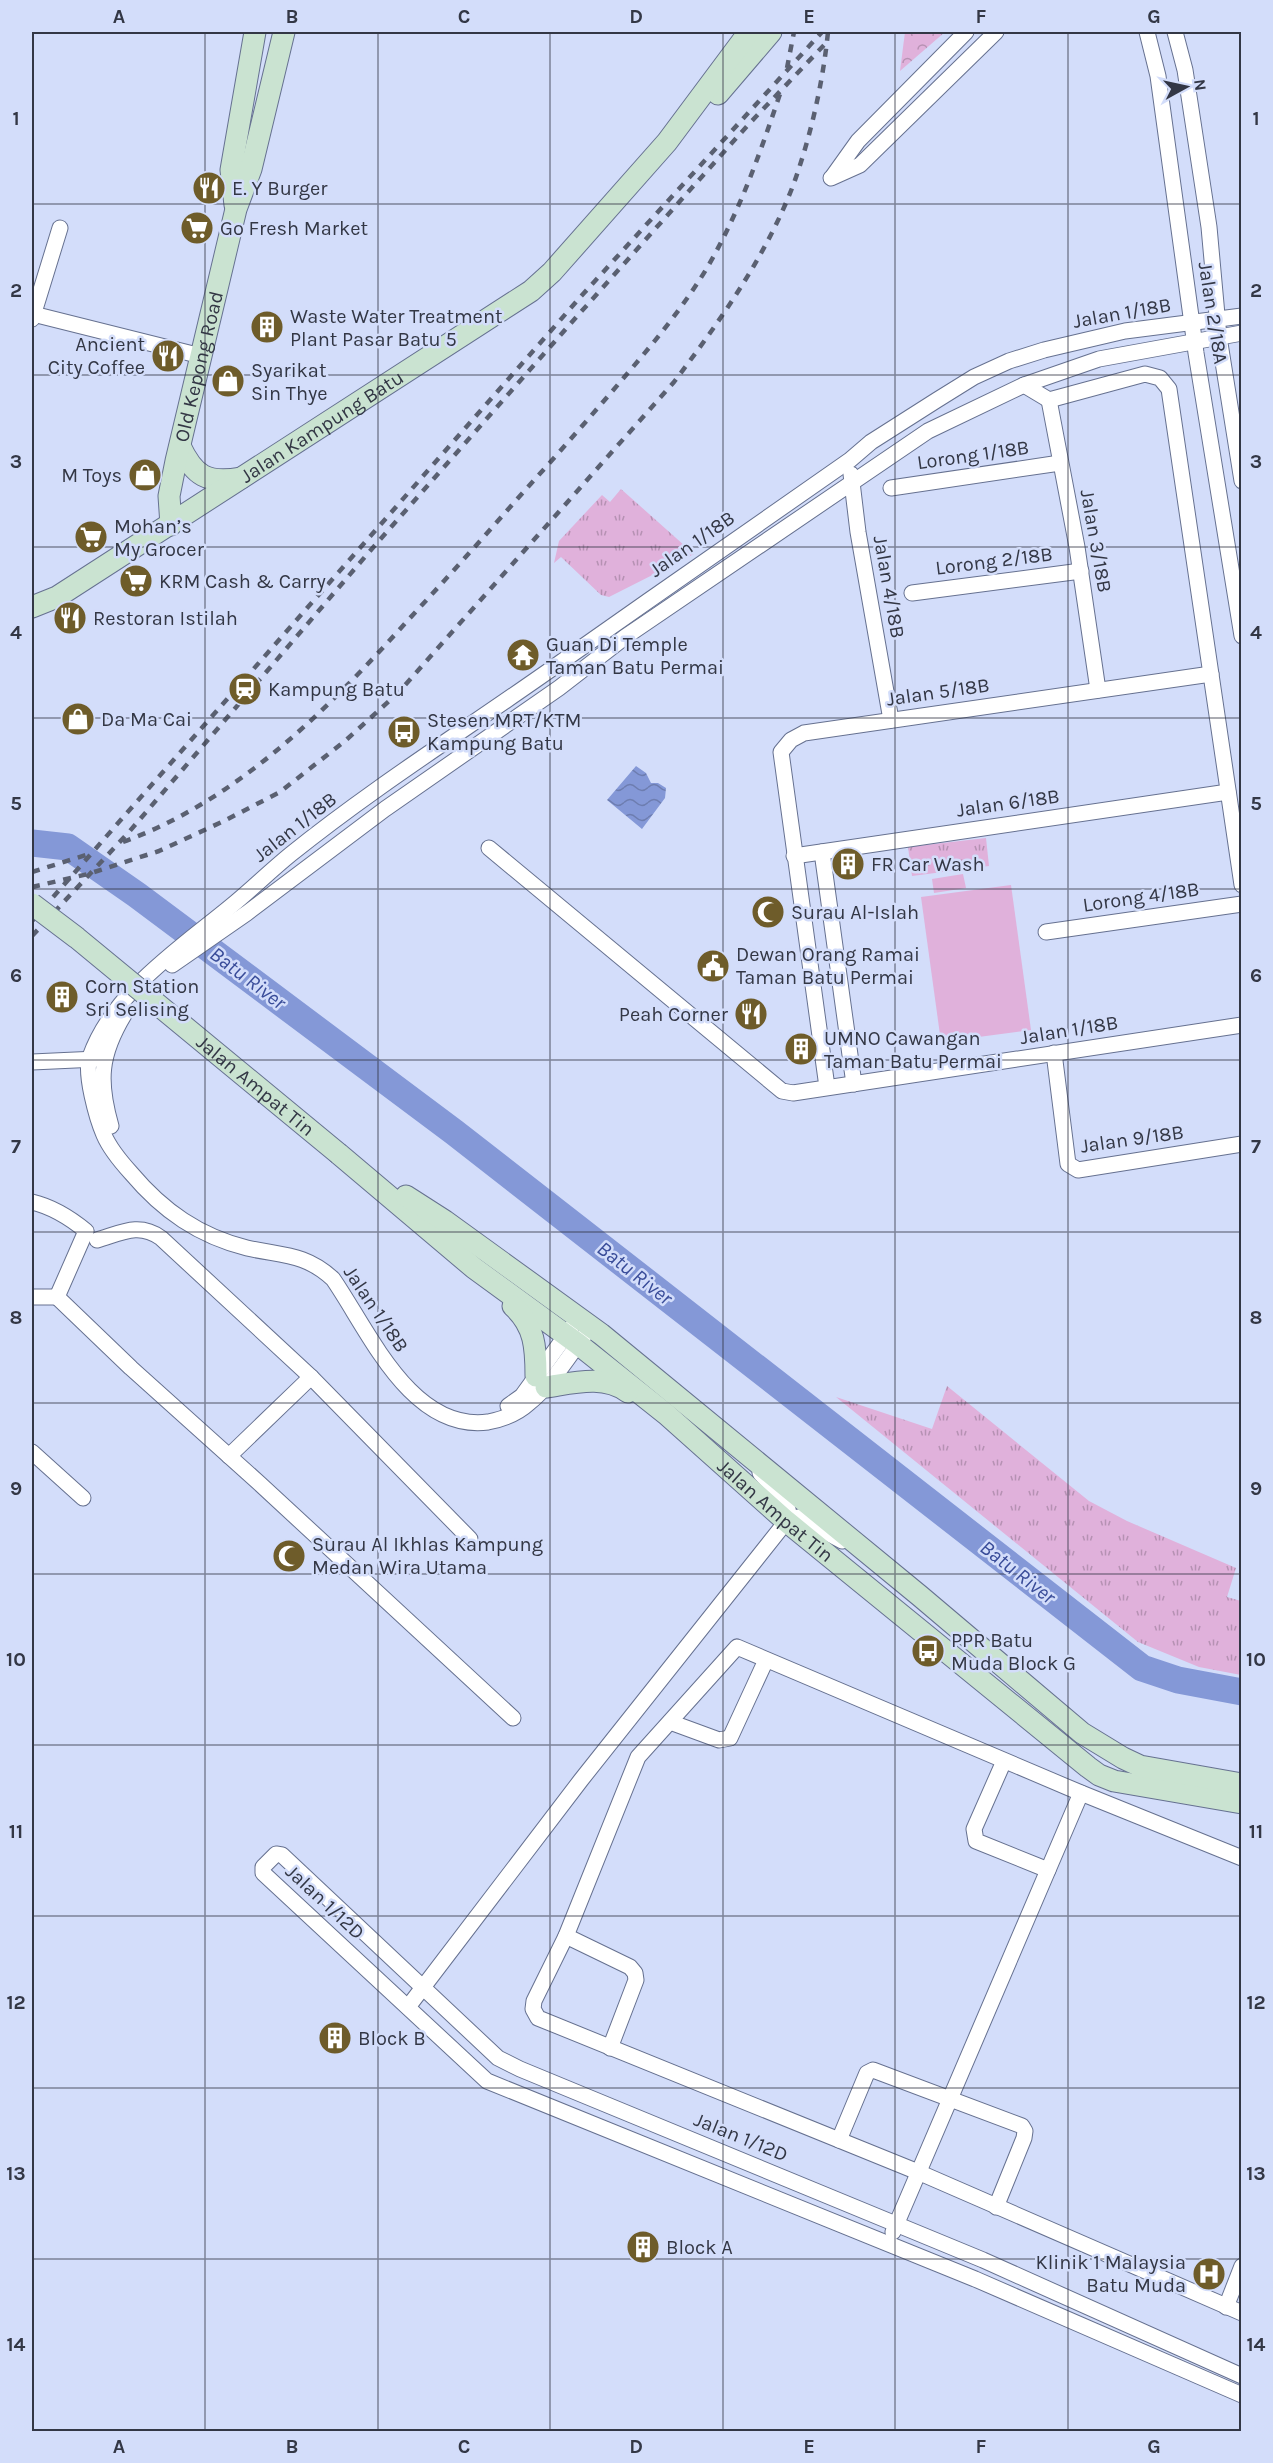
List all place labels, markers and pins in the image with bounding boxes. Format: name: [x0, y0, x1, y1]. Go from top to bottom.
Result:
restaurant icon: E. Y Burger: [191, 170, 227, 206]
place label: E. Y Burger: [232, 177, 328, 200]
supermarket icon: Go Fresh Market: [179, 210, 215, 246]
place label: Go Fresh Market: [220, 217, 369, 240]
place label: Waste Water Treatment Plant Pasar Batu 5: [290, 305, 503, 351]
building icon: Waste Water Treatment Plant Pasar Batu 5: [249, 309, 285, 345]
place label: Ancient City Coffee: [48, 333, 145, 379]
restaurant icon: Ancient City Coffee: [150, 338, 186, 374]
place label: Syarikat Sin Thye: [251, 359, 328, 405]
shop icon: Syarikat Sin Thye: [210, 363, 246, 399]
shop icon: M Toys: [127, 457, 163, 493]
place label: M Toys: [61, 464, 122, 487]
place label: Mohan’s My Grocer: [114, 515, 205, 561]
supermarket icon: Mohan’s My Grocer: [73, 519, 109, 555]
supermarket icon: KRM Cash & Carry: [118, 563, 154, 599]
place label: KRM Cash & Carry: [159, 570, 326, 593]
restaurant icon: Restoran Istilah: [52, 600, 88, 636]
place label: Restoran Istilah: [93, 607, 238, 630]
place label: Guan Di Temple Taman Batu Permai: [546, 633, 724, 679]
temple icon: Guan Di Temple Taman Batu Permai: [505, 637, 541, 673]
station icon: Kampung Batu: [227, 671, 263, 707]
place label: Kampung Batu: [268, 678, 405, 701]
shop icon: Da Ma Cai: [60, 701, 96, 737]
place label: Da Ma Cai: [101, 708, 192, 731]
place label: Stesen MRT/KTM Kampung Batu: [427, 709, 581, 755]
bus stop icon: Stesen MRT/KTM Kampung Batu: [386, 714, 422, 750]
building icon: FR Car Wash: [830, 846, 866, 882]
place label: FR Car Wash: [871, 853, 985, 876]
mosque icon: Surau Al-Islah: [750, 894, 786, 930]
place label: Surau Al-Islah: [791, 901, 919, 924]
place label: Dewan Orang Ramai Taman Batu Permai: [736, 943, 920, 989]
public building icon: Dewan Orang Ramai Taman Batu Permai: [695, 948, 731, 984]
place label: Corn Station Sri Selising: [85, 975, 199, 1021]
building icon: Corn Station Sri Selising: [44, 979, 80, 1015]
restaurant icon: Peah Corner: [733, 996, 769, 1032]
place label: Peah Corner: [619, 1003, 729, 1026]
place label: UMNO Cawangan Taman Batu Permai: [824, 1027, 1002, 1073]
building icon: UMNO Cawangan Taman Batu Permai: [783, 1031, 819, 1067]
place label: Surau Al Ikhlas Kampung Medan Wira Utama: [312, 1533, 543, 1579]
mosque icon: Surau Al Ikhlas Kampung Medan Wira Utama: [271, 1538, 307, 1574]
place label: PPR Batu Muda Block G: [951, 1629, 1076, 1675]
bus stop icon: PPR Batu Muda Block G: [910, 1633, 946, 1669]
building icon: Block B: [317, 2020, 353, 2056]
place label: Block B: [358, 2027, 426, 2050]
building icon: Block A: [625, 2229, 661, 2265]
place label: Block A: [666, 2236, 733, 2259]
place label: Klinik 1 Malaysia Batu Muda: [1036, 2251, 1186, 2297]
hospital icon: Klinik 1 Malaysia Batu Muda: [1191, 2256, 1227, 2292]

